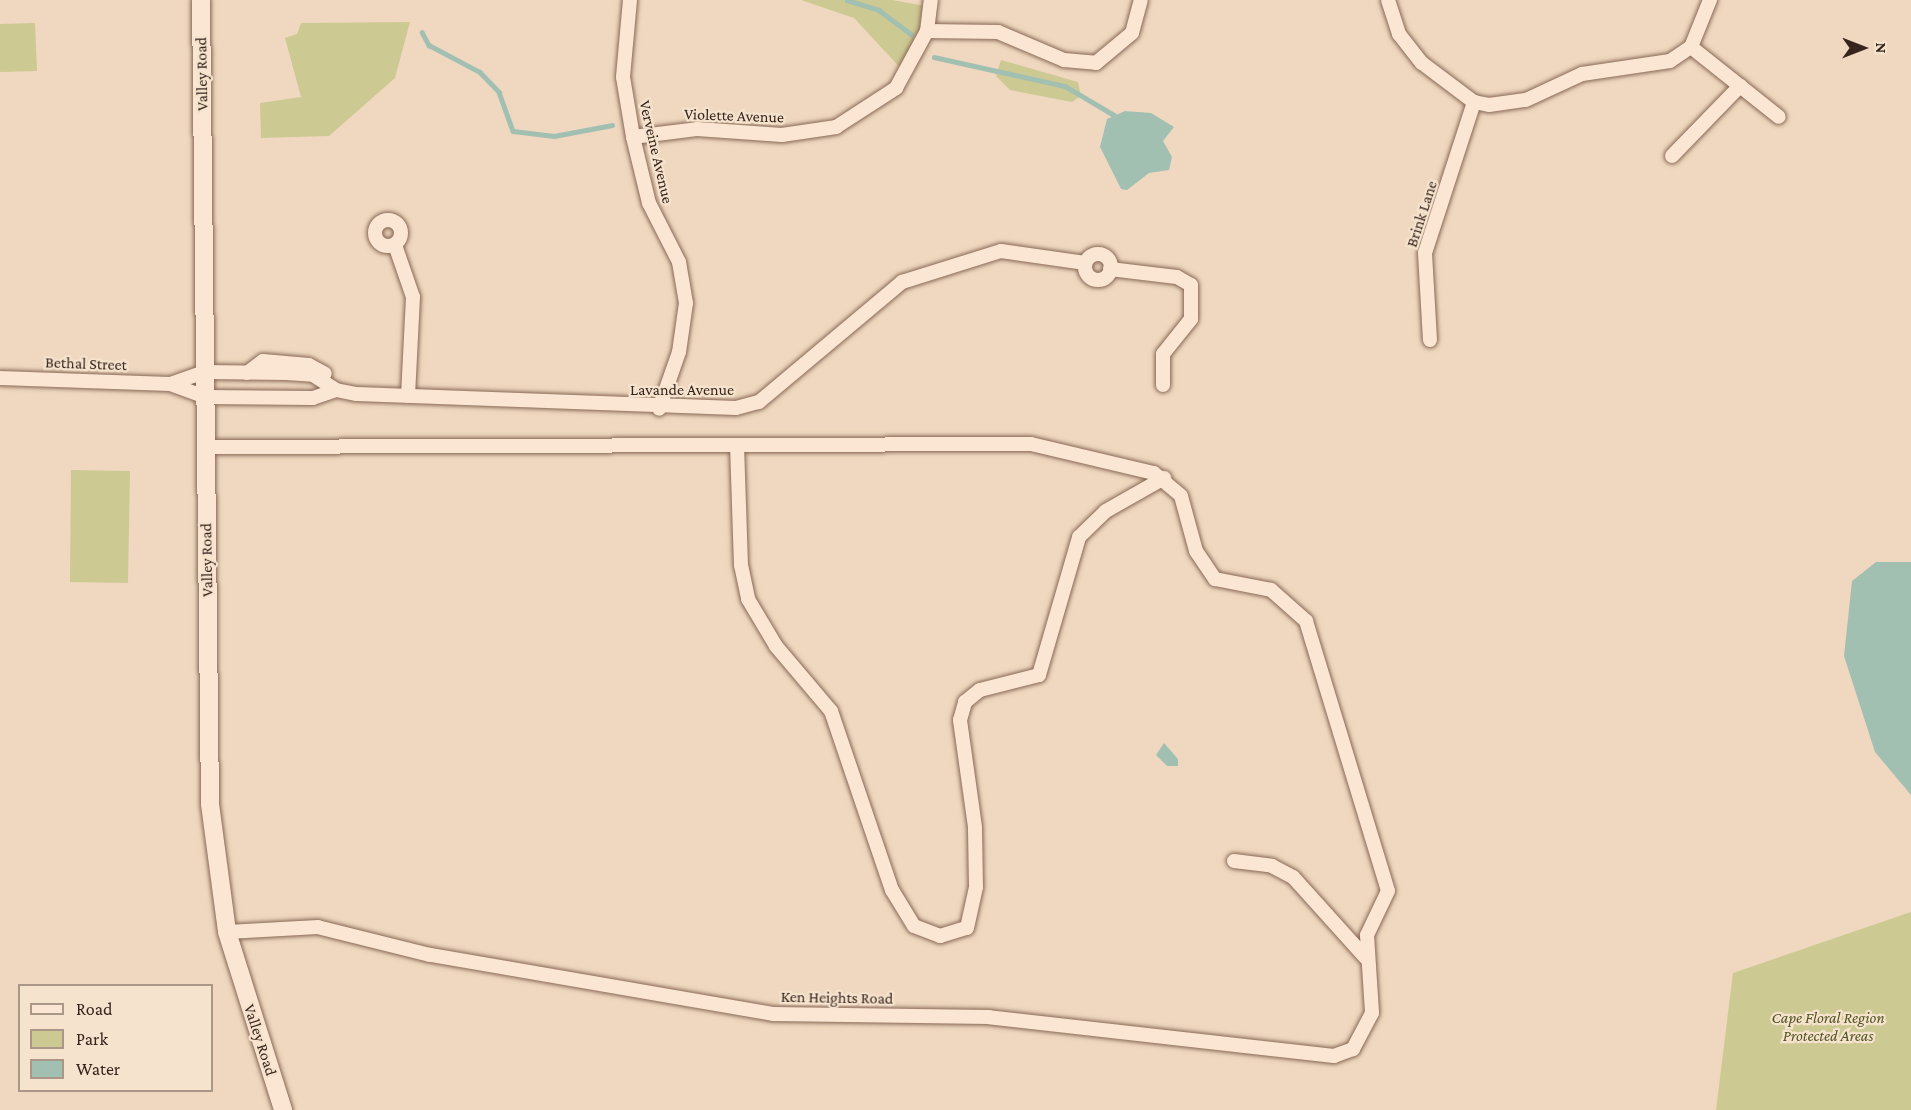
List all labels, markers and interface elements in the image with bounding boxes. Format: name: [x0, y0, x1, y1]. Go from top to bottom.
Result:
north arrow: [1833, 18, 1893, 78]
street label: Valley Road: [192, 37, 212, 111]
text: N: [1873, 43, 1890, 53]
street label: Verveine Avenue: [635, 98, 677, 206]
street label: Violette Avenue: [684, 105, 784, 127]
street label: Brink Lane: [1402, 178, 1442, 250]
street label: Bethal Street: [45, 353, 127, 375]
street label: Lavande Avenue: [630, 380, 734, 400]
street label: Valley Road: [197, 523, 217, 597]
legend: [18, 984, 213, 1092]
street label: Ken Heights Road: [781, 987, 893, 1009]
text: Road: [76, 999, 113, 1019]
street label: Valley Road: [239, 1002, 281, 1078]
park label: Cape Floral Region Protected Areas: [1772, 1008, 1884, 1046]
text: Park: [76, 1029, 108, 1049]
text: Water: [76, 1059, 120, 1079]

